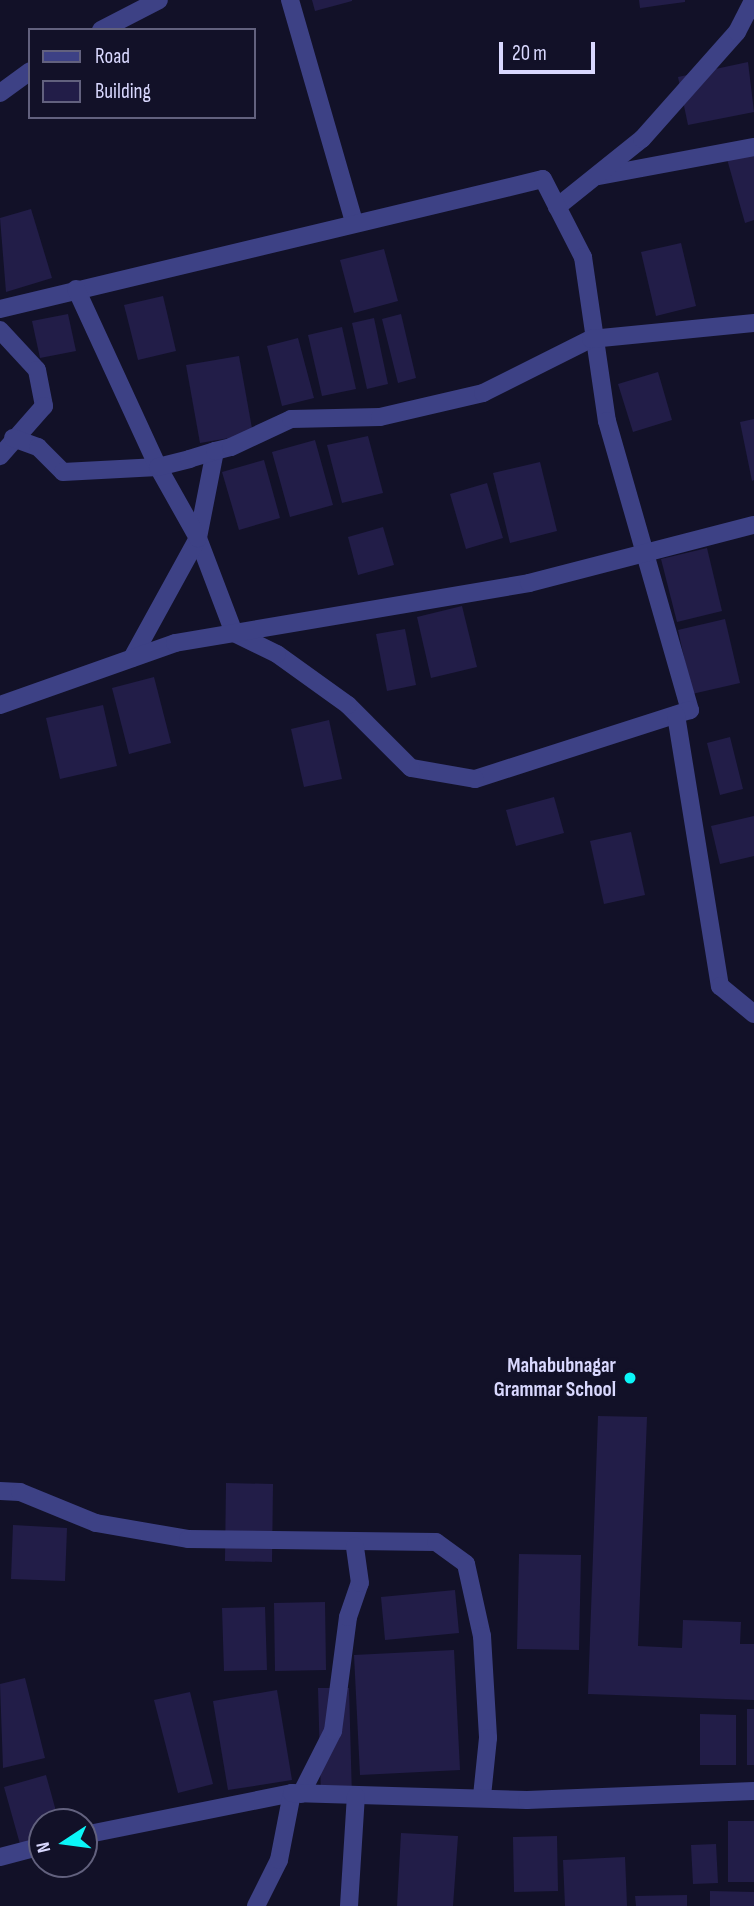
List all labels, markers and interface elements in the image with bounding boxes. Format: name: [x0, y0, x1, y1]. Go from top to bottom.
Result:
legend: [28, 28, 256, 119]
scale bar: [502, 28, 598, 72]
text: 20 m: [512, 41, 547, 66]
text: Road: [95, 44, 130, 69]
text: Building: [95, 79, 151, 104]
place label: Mahabubnagar Grammar School: [494, 1353, 616, 1403]
marker: Mahabubnagar Grammar School: [622, 1370, 638, 1386]
north arrow: [28, 1808, 98, 1878]
text: N: [32, 1840, 56, 1855]

